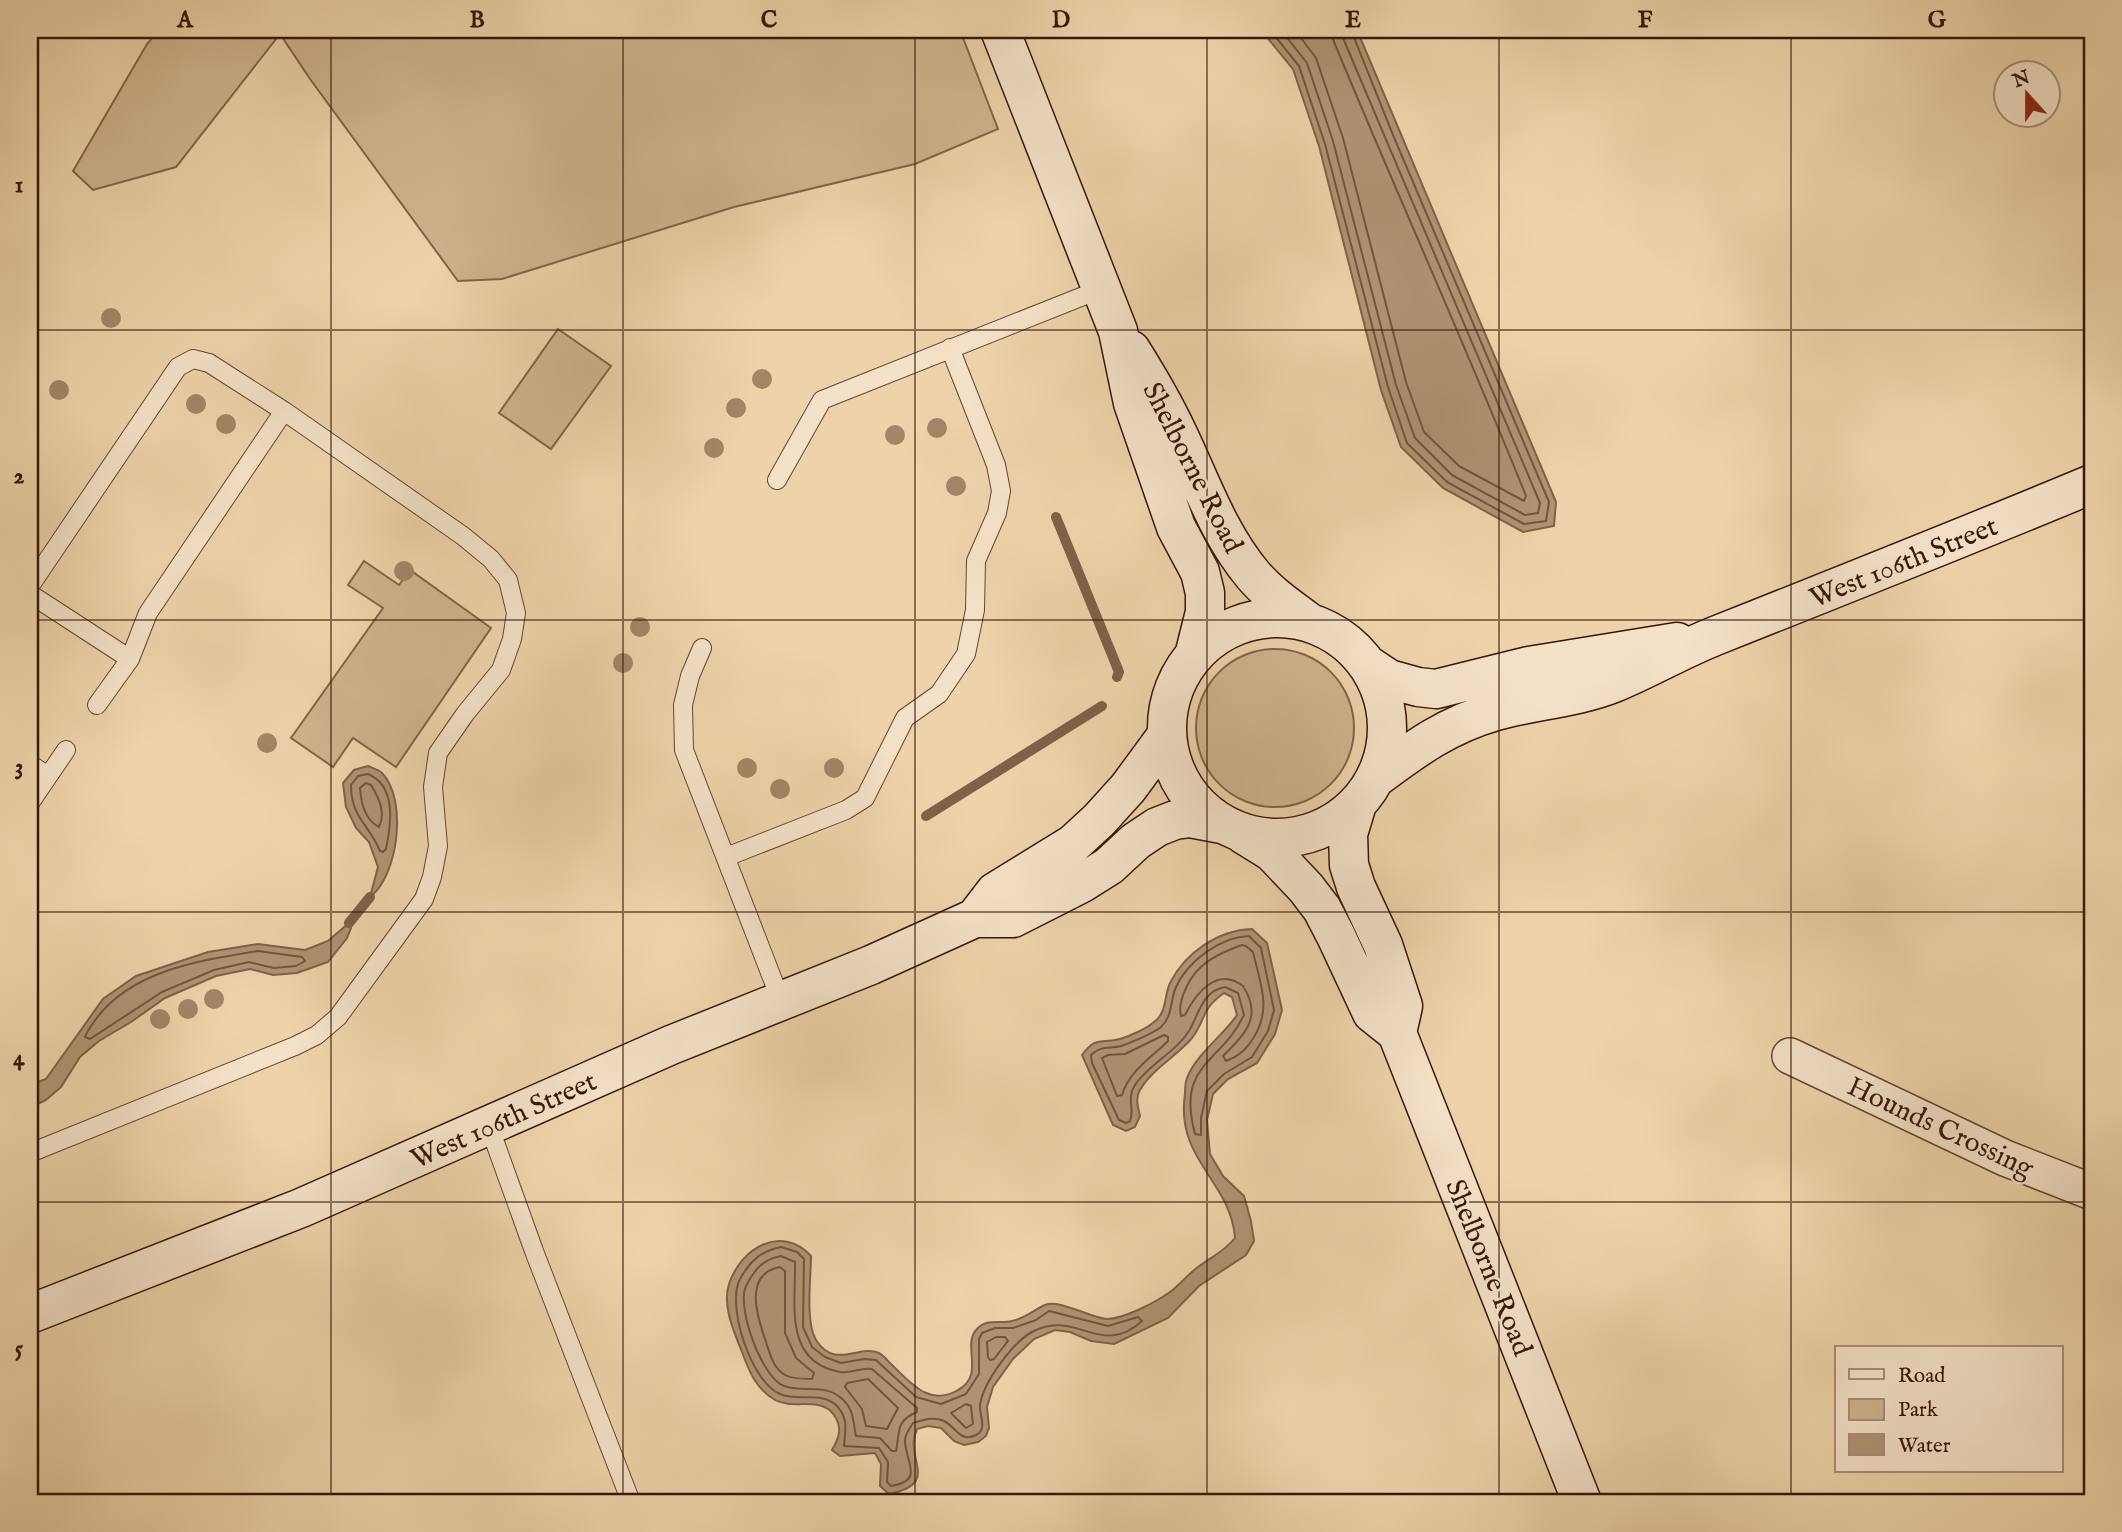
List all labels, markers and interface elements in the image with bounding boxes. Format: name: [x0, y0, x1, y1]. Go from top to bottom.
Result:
text: A: [176, 6, 194, 35]
text: B: [469, 6, 485, 35]
text: C: [761, 6, 778, 35]
text: D: [1052, 6, 1070, 35]
text: E: [1345, 6, 1361, 35]
text: F: [1638, 6, 1653, 35]
text: G: [1928, 6, 1947, 35]
north arrow: [1993, 60, 2062, 130]
text: N: [2009, 66, 2034, 95]
text: 1: [15, 171, 23, 200]
street label: Shelborne Road: [1134, 377, 1250, 560]
text: 2: [14, 462, 25, 491]
street label: West 106th Street: [1805, 510, 2003, 617]
text: 3: [15, 753, 23, 782]
text: 4: [13, 1044, 25, 1073]
street label: West 106th Street: [406, 1065, 603, 1178]
street label: Hounds Crossing: [1841, 1070, 2039, 1187]
street label: Shelborne Road: [1436, 1175, 1539, 1361]
text: 5: [15, 1335, 24, 1364]
legend: [1835, 1346, 2062, 1472]
text: Road: [1898, 1363, 1946, 1390]
text: Park: [1898, 1397, 1939, 1424]
text: Water: [1898, 1433, 1951, 1460]

